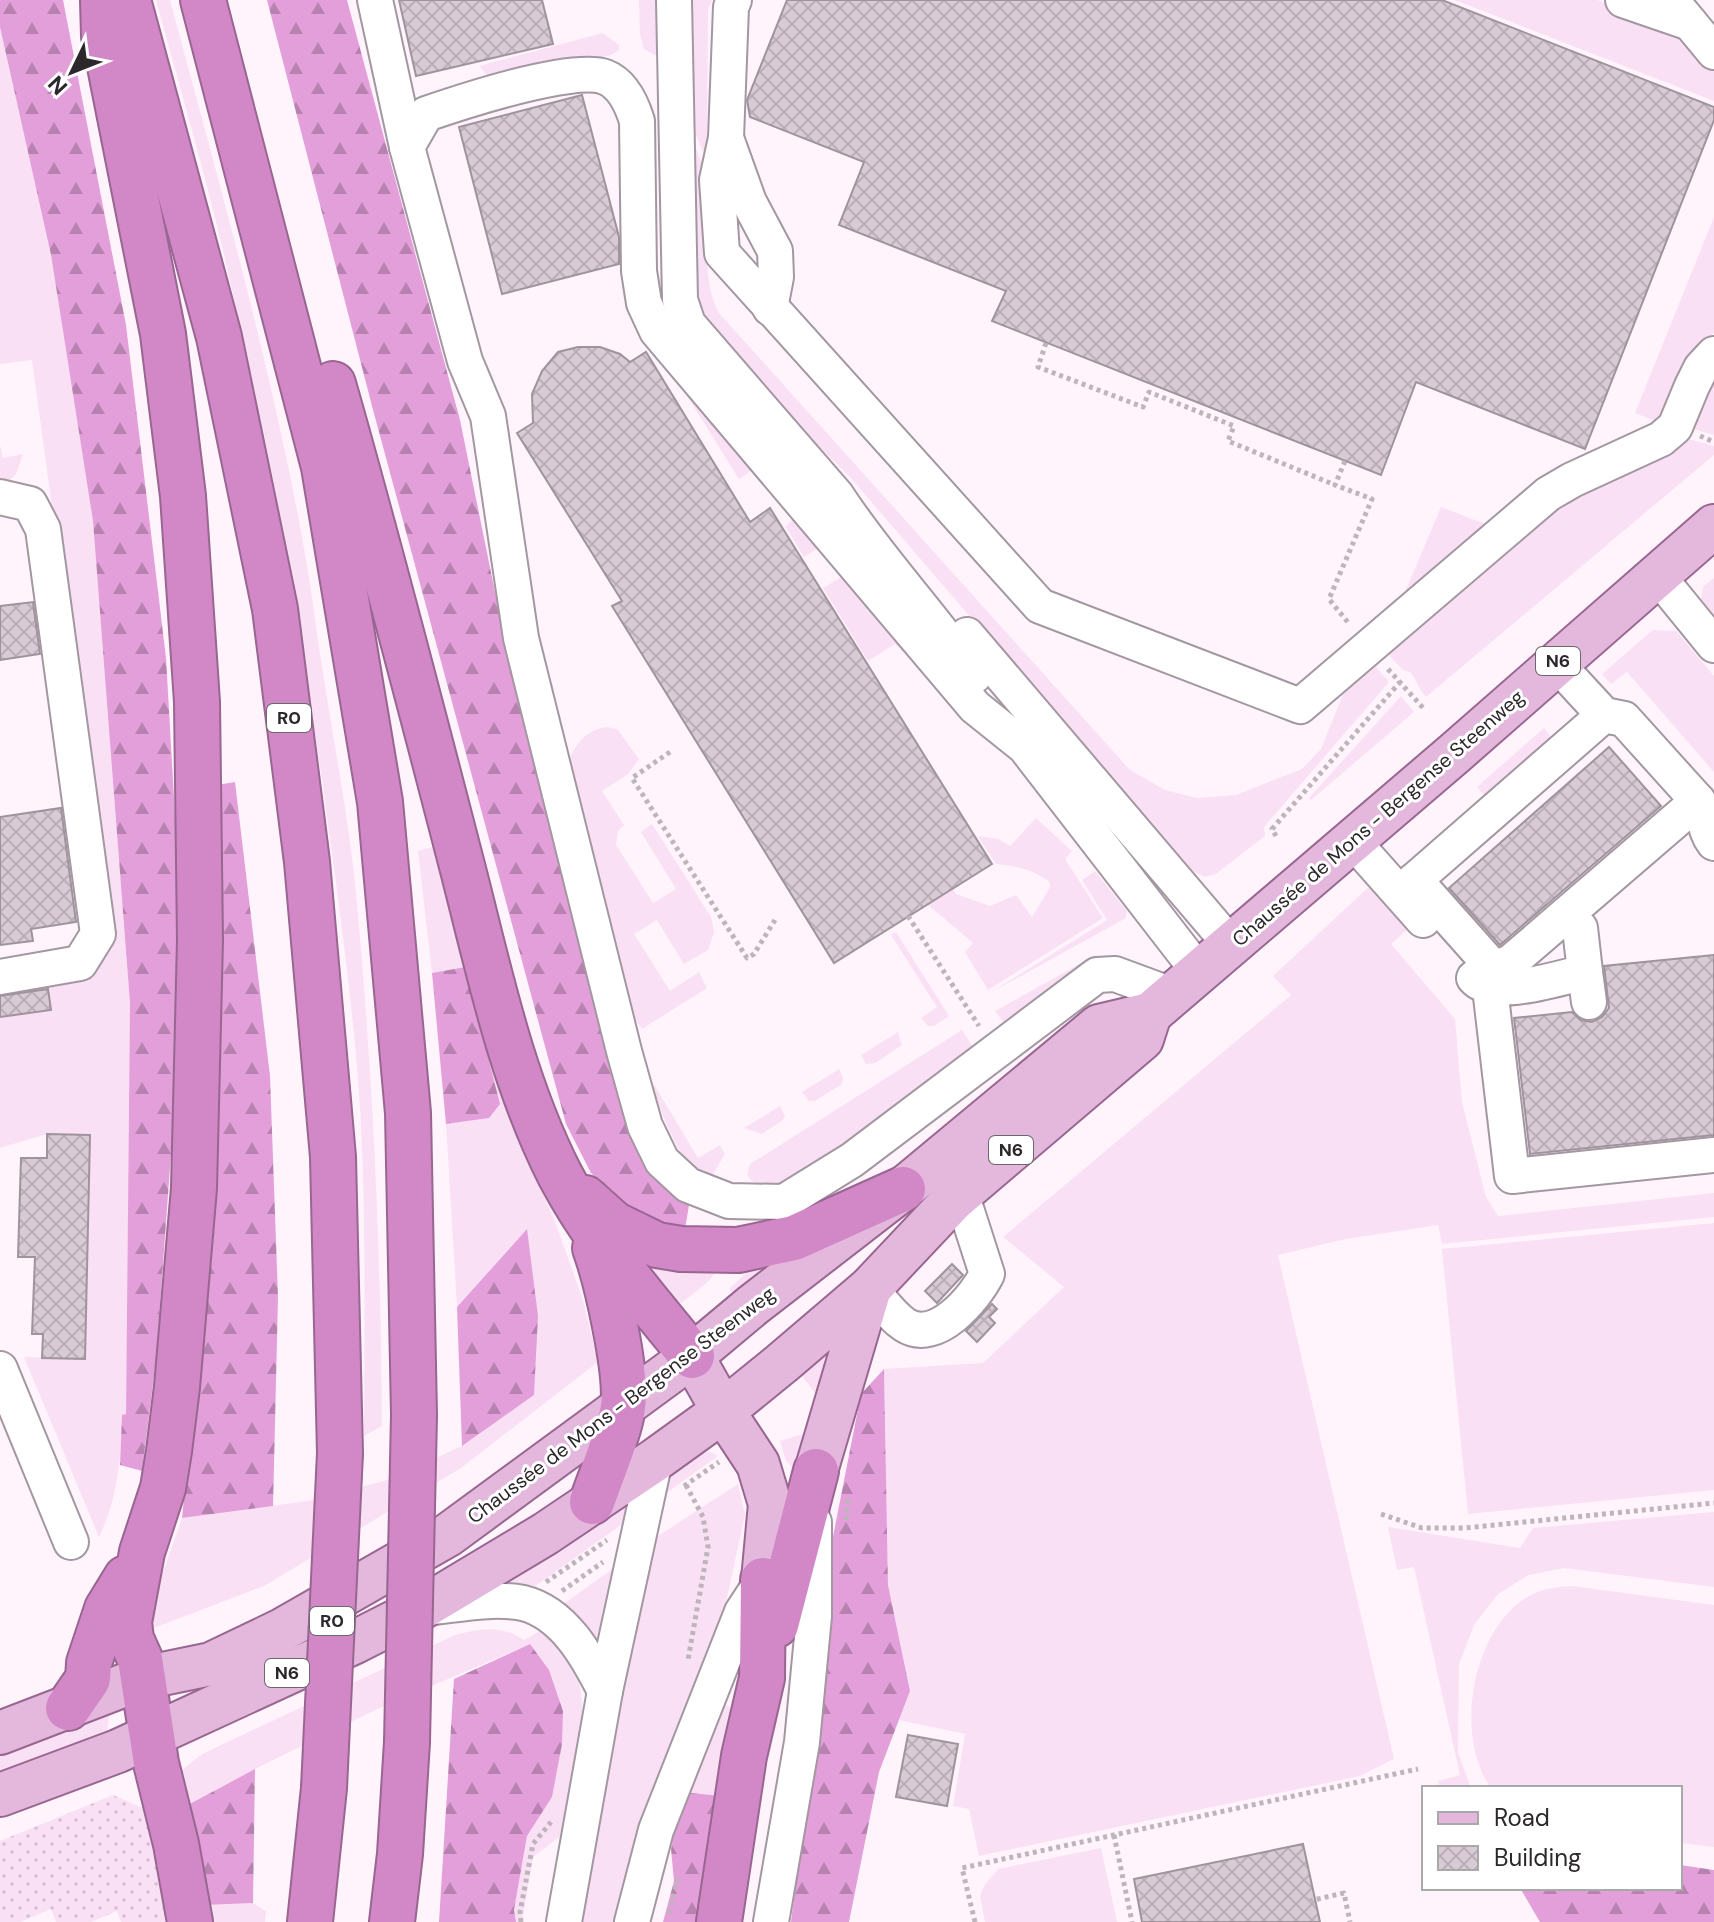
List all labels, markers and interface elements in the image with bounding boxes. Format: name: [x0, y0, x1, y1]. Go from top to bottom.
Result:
north arrow: [32, 32, 112, 112]
text: N: [42, 70, 74, 101]
road number: N6: [1536, 647, 1580, 675]
street label: Chaussée de Mons - Bergense Steenweg: [1227, 684, 1529, 952]
road number: R0: [267, 704, 311, 732]
road number: N6: [989, 1136, 1033, 1164]
street label: Chaussée de Mons - Bergense Steenweg: [462, 1281, 780, 1529]
road number: R0: [310, 1607, 354, 1635]
road number: N6: [265, 1659, 309, 1687]
legend: [1422, 1786, 1682, 1890]
text: Road: [1494, 1802, 1550, 1833]
text: Building: [1494, 1842, 1581, 1873]

